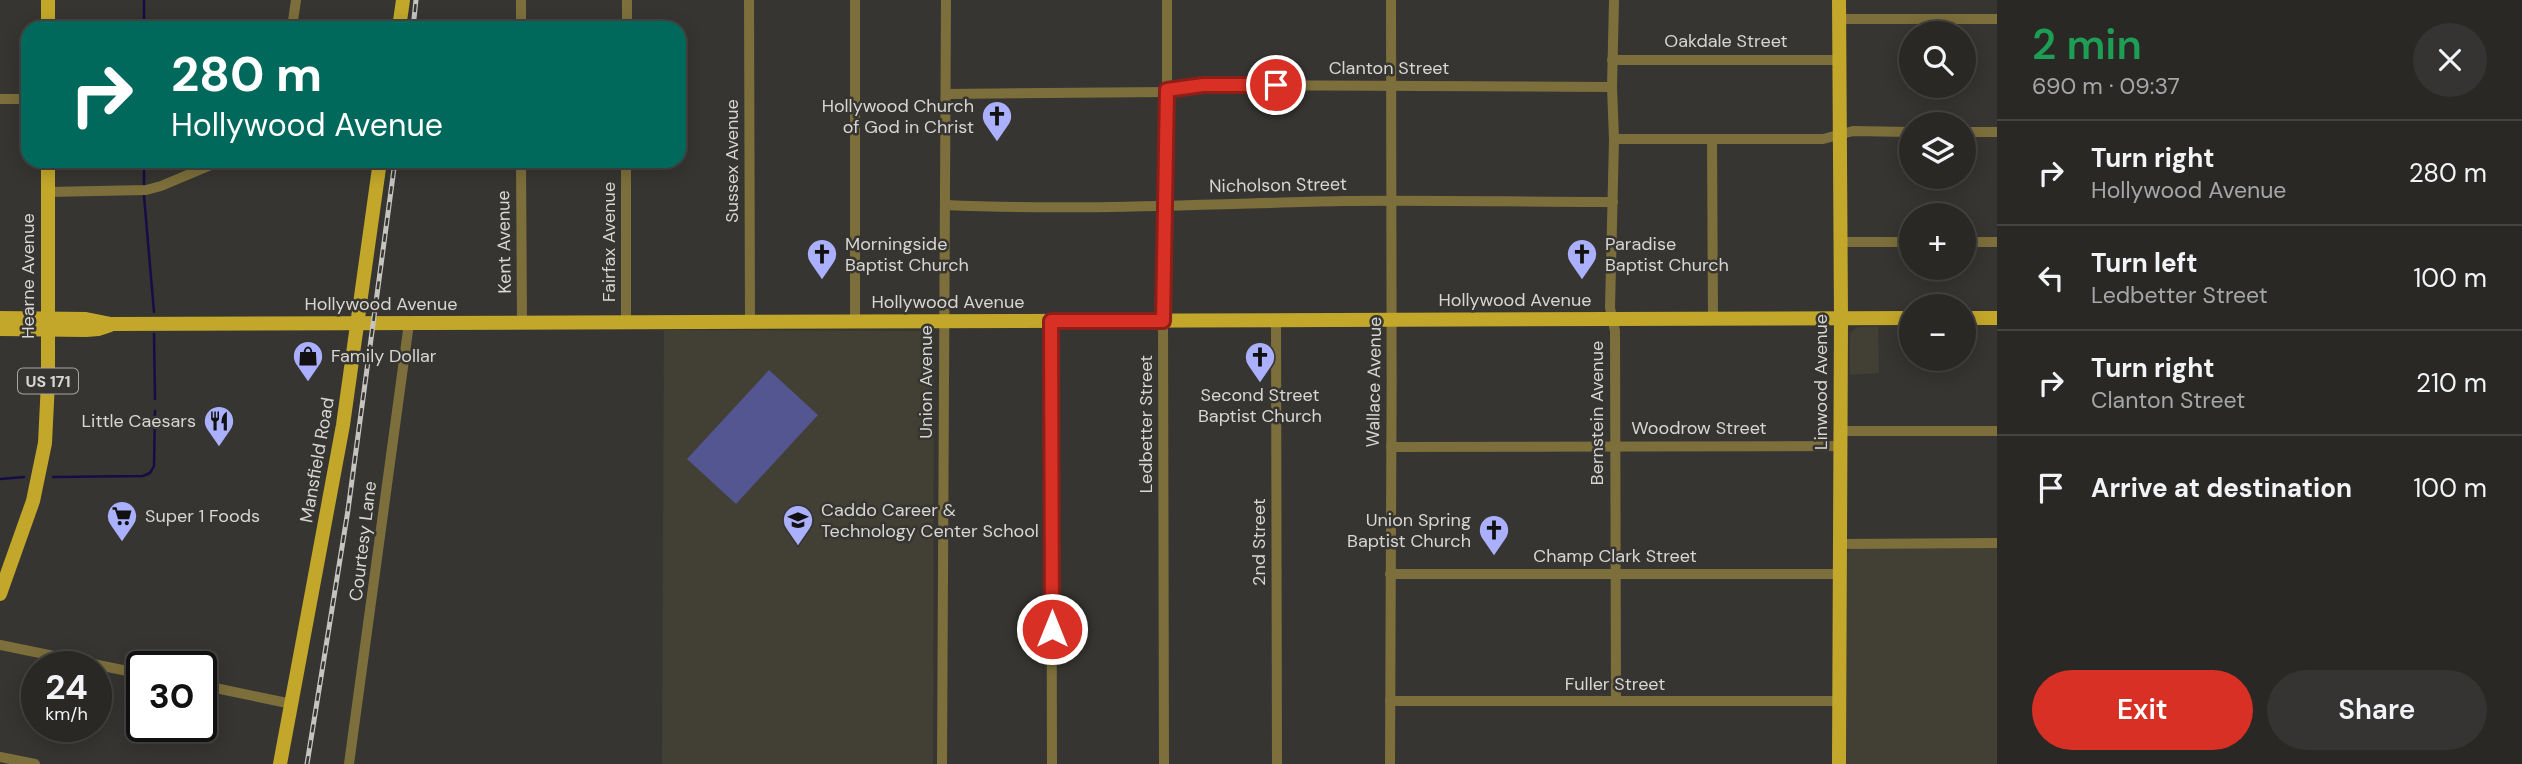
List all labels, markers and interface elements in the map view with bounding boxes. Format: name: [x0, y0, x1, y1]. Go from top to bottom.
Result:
text: 2 min: [2032, 17, 2142, 72]
map controls: [1899, 21, 1976, 371]
button: search: [1899, 21, 1976, 98]
button: close: [2413, 23, 2487, 97]
street label: Oakdale Street: [1664, 29, 1788, 53]
text: 280 m: [171, 42, 322, 106]
icon: right: [56, 49, 147, 140]
pin: [1246, 55, 1306, 115]
street label: Clanton Street: [1329, 56, 1449, 80]
icon: arrive: [1257, 66, 1295, 104]
text: 690 m · 09:37: [2032, 71, 2180, 101]
place label: Hollywood Church of God in Christ: [822, 94, 974, 139]
street label: Sussex Avenue: [720, 99, 744, 223]
church icon: Hollywood Church of God in Christ: [980, 99, 1014, 143]
text: Hollywood Avenue: [171, 104, 443, 146]
button: layers: [1899, 112, 1976, 189]
text: Turn right: [2091, 141, 2215, 175]
icon: right: [2032, 154, 2070, 192]
text: 280 m: [2409, 156, 2487, 190]
street label: Nicholson Street: [1209, 172, 1347, 198]
text: Hollywood Avenue: [2091, 175, 2286, 205]
street label: Fairfax Avenue: [597, 182, 621, 302]
street label: Kent Avenue: [491, 190, 517, 294]
button: +: [1899, 203, 1976, 280]
street label: Hearne Avenue: [16, 213, 40, 339]
place label: Morningside Baptist Church: [845, 232, 969, 277]
place label: Paradise Baptist Church: [1605, 232, 1729, 277]
church icon: Morningside Baptist Church: [805, 237, 839, 281]
church icon: Paradise Baptist Church: [1565, 237, 1599, 281]
text: Turn left: [2091, 246, 2198, 280]
icon: left: [2032, 259, 2070, 297]
text: 100 m: [2413, 261, 2487, 295]
text: Ledbetter Street: [2091, 280, 2268, 310]
street label: Hollywood Avenue: [1439, 288, 1591, 312]
street label: Hollywood Avenue: [872, 290, 1024, 314]
street label: Hollywood Avenue: [305, 292, 457, 316]
button: −: [1899, 294, 1976, 371]
street label: Linwood Avenue: [1809, 314, 1833, 450]
street label: Wallace Avenue: [1361, 316, 1387, 448]
street label: Union Avenue: [914, 325, 938, 439]
shop icon: Family Dollar: [291, 339, 325, 383]
church icon: Second Street Baptist Church: [1243, 340, 1277, 384]
street label: Bernstein Avenue: [1585, 341, 1609, 485]
place label: Family Dollar: [331, 344, 437, 368]
text: Turn right: [2091, 351, 2215, 385]
street label: Ledbetter Street: [1134, 355, 1158, 493]
icon: right: [2032, 364, 2070, 402]
text: 210 m: [2416, 366, 2487, 400]
road number: US 171: [18, 368, 78, 394]
place label: Second Street Baptist Church: [1198, 383, 1322, 428]
text: Clanton Street: [2091, 385, 2245, 415]
street label: Mansfield Road: [294, 396, 340, 524]
restaurant icon: Little Caesars: [202, 404, 236, 448]
place label: Little Caesars: [82, 409, 196, 433]
street label: Woodrow Street: [1631, 416, 1767, 440]
icon: arrive: [2032, 469, 2070, 507]
text: Arrive at destination: [2091, 471, 2352, 505]
text: 100 m: [2413, 471, 2487, 505]
street label: Courtesy Lane: [344, 480, 382, 602]
place label: Caddo Career & Technology Center School: [821, 498, 1039, 543]
street label: 2nd Street: [1247, 498, 1271, 586]
supermarket icon: Super 1 Foods: [105, 499, 139, 543]
school or university icon: Caddo Career & Technology Center School: [781, 503, 815, 547]
place label: Super 1 Foods: [145, 504, 260, 528]
place label: Union Spring Baptist Church: [1347, 508, 1471, 553]
church icon: Union Spring Baptist Church: [1477, 513, 1511, 557]
street label: Champ Clark Street: [1533, 544, 1697, 568]
position arrow: [1015, 592, 1089, 666]
speed limit sign: 30: [126, 651, 217, 742]
text: 24: [45, 664, 88, 710]
button: Exit: [2032, 670, 2253, 750]
button: Share: [2267, 670, 2487, 750]
street label: Fuller Street: [1565, 672, 1665, 696]
text: km/h: [45, 702, 88, 726]

